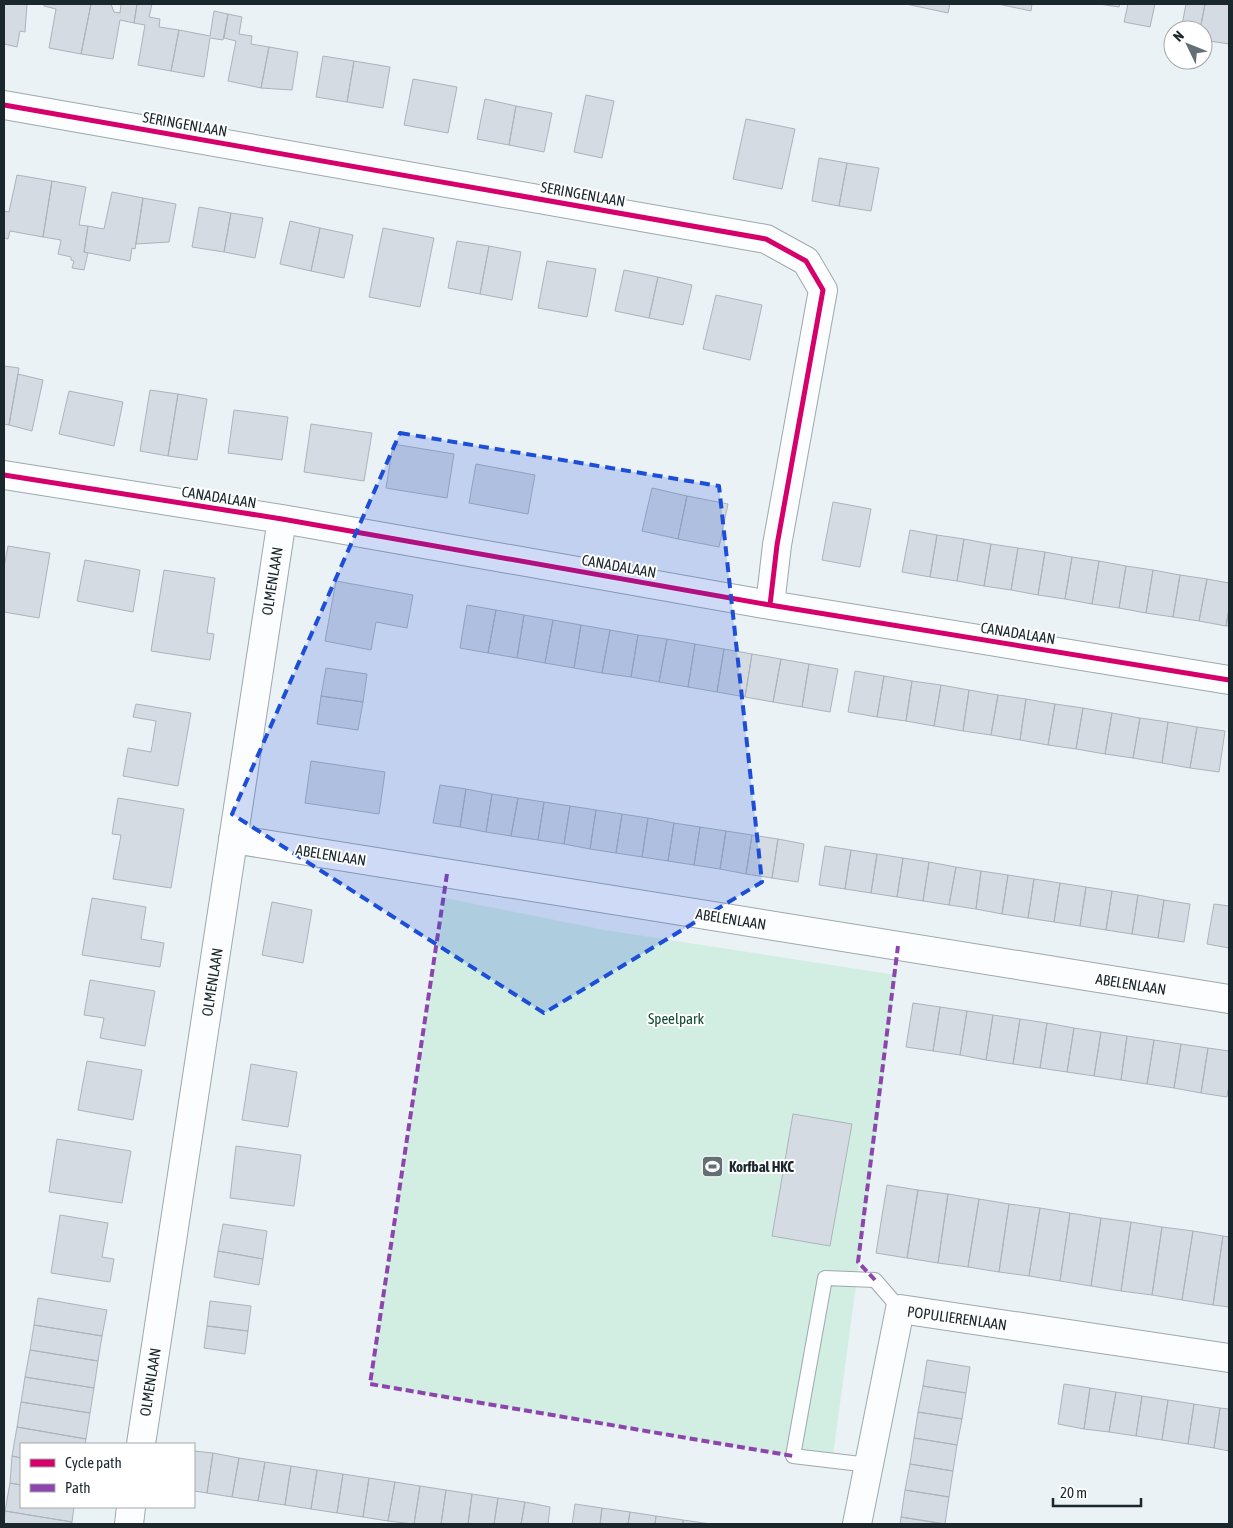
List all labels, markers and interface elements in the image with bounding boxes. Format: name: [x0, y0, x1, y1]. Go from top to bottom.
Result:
north arrow: [1163, 20, 1213, 70]
text: N: [1170, 28, 1187, 45]
street label: SERINGENLAAN: [141, 108, 229, 140]
street label: SERINGENLAAN: [539, 178, 627, 210]
street label: CANADALAAN: [180, 483, 258, 511]
street label: OLMENLAAN: [258, 545, 286, 617]
street label: CANADALAAN: [580, 551, 658, 581]
street label: CANADALAAN: [979, 619, 1057, 647]
street label: ABELENLAAN: [294, 841, 368, 869]
street label: ABELENLAAN: [694, 905, 768, 933]
street label: OLMENLAAN: [198, 946, 226, 1018]
street label: ABELENLAAN: [1094, 970, 1168, 998]
park label: Speelpark: [648, 1010, 704, 1027]
sports icon: Korfbal HKC: [701, 1154, 725, 1178]
place label: Korfbal HKC: [729, 1158, 794, 1175]
street label: POPULIERENLAAN: [906, 1303, 1008, 1333]
street label: OLMENLAAN: [136, 1346, 164, 1418]
legend: [20, 1443, 195, 1508]
text: Cycle path: [65, 1454, 122, 1471]
scale bar: [1053, 1476, 1140, 1508]
text: Path: [65, 1479, 91, 1496]
text: 20 m: [1060, 1484, 1087, 1501]

